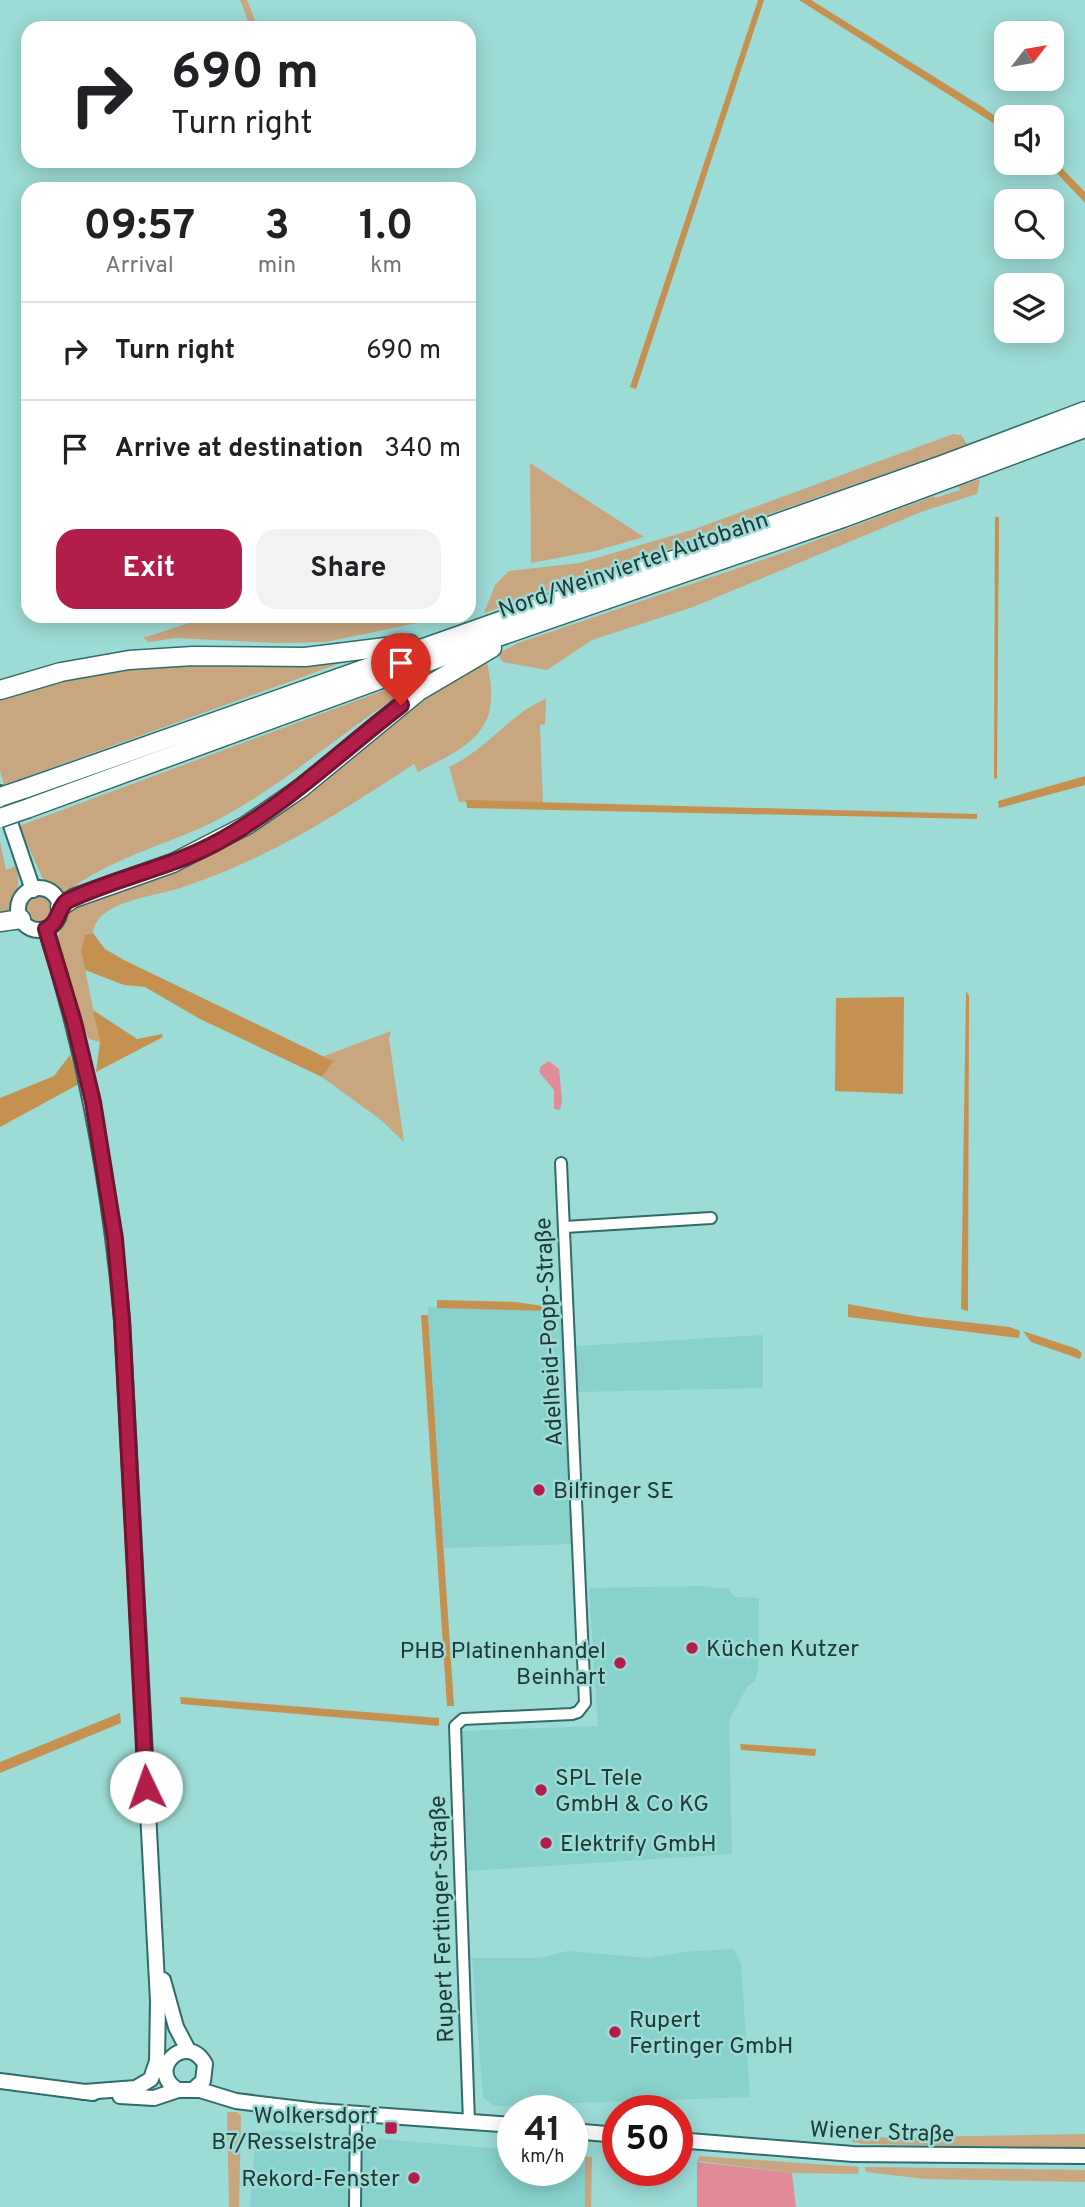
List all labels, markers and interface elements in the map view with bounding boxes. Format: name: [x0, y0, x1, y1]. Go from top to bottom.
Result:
north arrow: [994, 21, 1064, 91]
map controls: [994, 21, 1064, 343]
text: 690 m: [171, 44, 319, 106]
icon: right: [56, 49, 147, 140]
text: Turn right: [171, 105, 313, 145]
button: sound: [994, 105, 1064, 175]
button: search: [994, 189, 1064, 259]
text: 09:57: [84, 201, 195, 254]
text: 3: [264, 201, 290, 254]
text: 1.0: [359, 201, 413, 254]
text: Arrival: [105, 252, 174, 281]
text: min: [258, 252, 296, 281]
text: km: [370, 252, 402, 281]
button: layers: [994, 273, 1064, 343]
icon: right: [56, 332, 94, 370]
text: Turn right: [115, 335, 235, 368]
text: 690 m: [366, 335, 441, 368]
icon: arrive: [56, 430, 94, 468]
text: Arrive at destination: [115, 433, 363, 466]
text: 340 m: [384, 433, 461, 466]
street label: Nord/Weinviertel Autobahn: [495, 506, 773, 626]
button: Exit: [56, 529, 242, 609]
button: Share: [256, 529, 441, 609]
pin: [371, 633, 431, 705]
icon: arrive: [382, 644, 420, 682]
street label: Adelheid-Popp-Straße: [530, 1217, 571, 1447]
place label: Bilfinger SE: [553, 1478, 674, 1507]
marker: Bilfinger SE: [531, 1482, 547, 1498]
place label: Küchen Kutzer: [706, 1636, 859, 1665]
place label: PHB Platinenhandel Beinhart: [400, 1638, 606, 1693]
marker: Küchen Kutzer: [684, 1640, 700, 1656]
marker: PHB Platinenhandel Beinhart: [612, 1655, 628, 1671]
position arrow: [109, 1750, 183, 1824]
place label: SPL Tele GmbH & Co KG: [555, 1765, 709, 1820]
marker: SPL Tele GmbH & Co KG: [533, 1782, 549, 1798]
street label: Rupert Fertinger-Straße: [425, 1795, 462, 2043]
place label: Elektrify GmbH: [560, 1831, 717, 1860]
marker: Elektrify GmbH: [538, 1835, 554, 1851]
place label: Rupert Fertinger GmbH: [629, 2007, 793, 2062]
marker: Rupert Fertinger GmbH: [607, 2024, 623, 2040]
speed limit sign: 50: [602, 2095, 693, 2186]
place label: Wolkersdorf B7/Resselstraße: [211, 2103, 377, 2158]
text: 41: [524, 2109, 561, 2153]
street label: Wiener Straße: [809, 2116, 955, 2151]
marker: Wolkersdorf B7/Resselstraße: [383, 2120, 399, 2136]
text: km/h: [521, 2146, 564, 2169]
place label: Rekord-Fenster: [241, 2166, 400, 2195]
marker: Rekord-Fenster: [406, 2170, 422, 2186]

